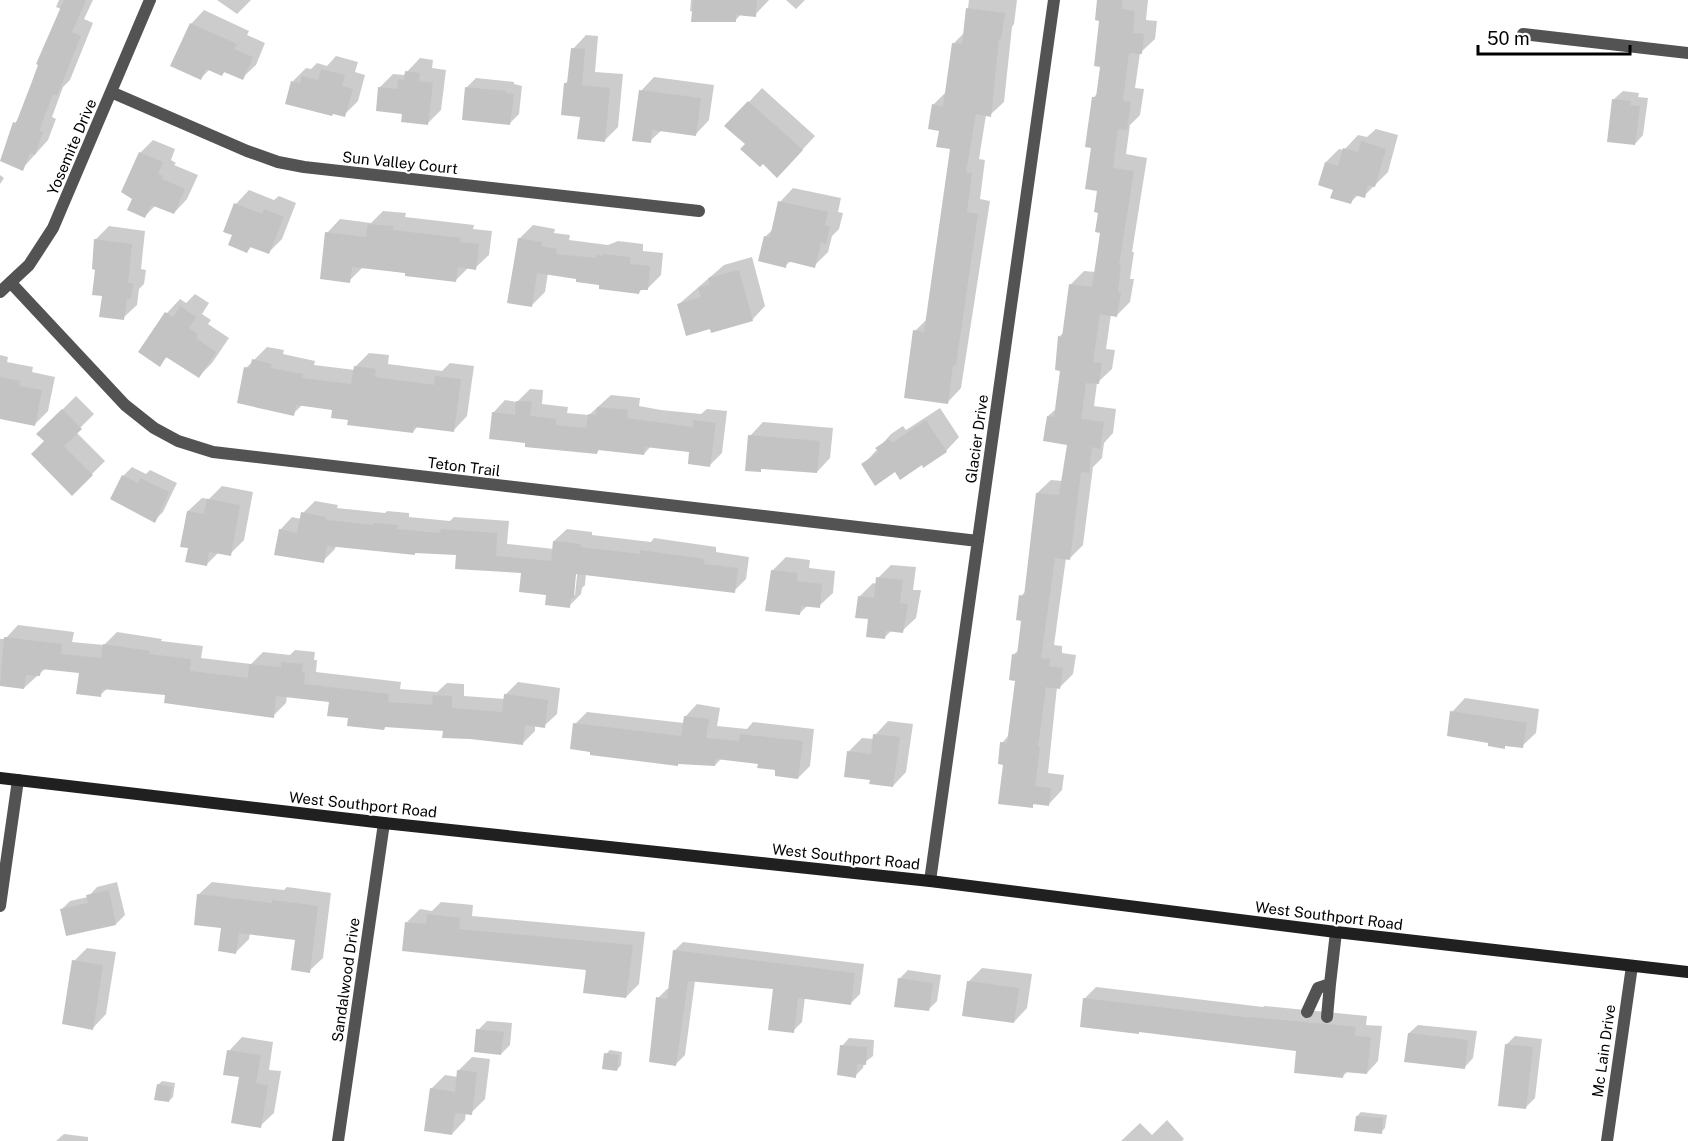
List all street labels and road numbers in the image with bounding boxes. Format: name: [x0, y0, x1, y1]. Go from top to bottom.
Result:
street label: Yosemite Drive: [44, 96, 99, 198]
street label: Sun Valley Court: [341, 148, 459, 177]
street label: Glacier Drive: [962, 393, 991, 484]
street label: Teton Trail: [427, 454, 501, 479]
street label: West Southport Road: [288, 788, 438, 821]
street label: West Southport Road: [771, 840, 921, 873]
street label: West Southport Road: [1254, 898, 1404, 933]
street label: Sandalwood Drive: [328, 917, 363, 1043]
street label: Mc Lain Drive: [1589, 1003, 1618, 1098]

